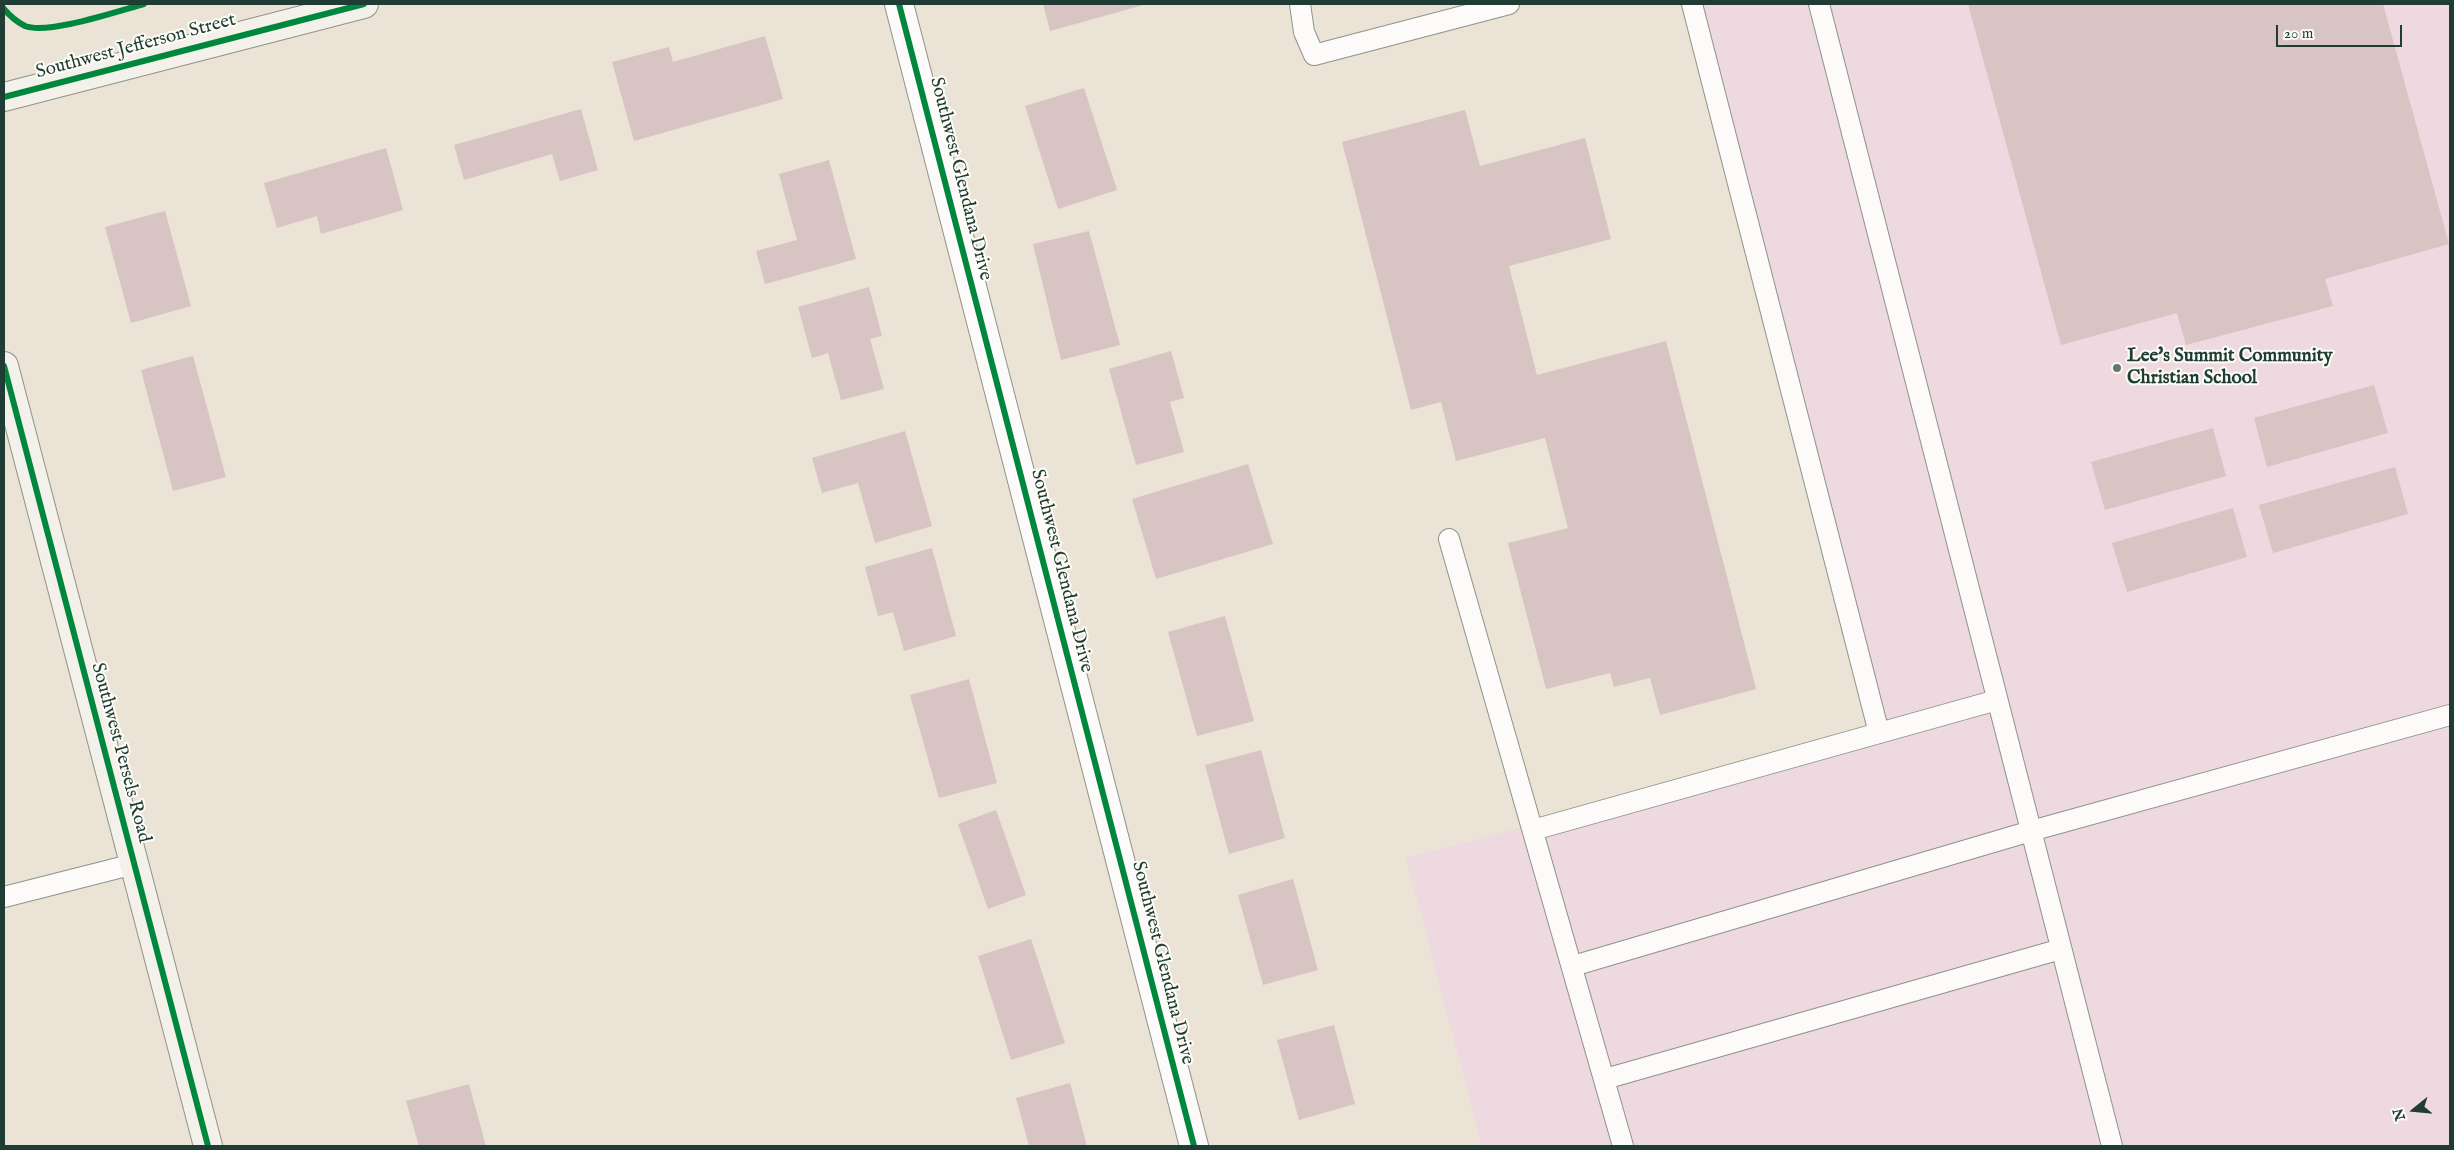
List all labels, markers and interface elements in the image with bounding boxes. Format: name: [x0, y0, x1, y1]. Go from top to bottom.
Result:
street label: Southwest Jefferson Street: [34, 9, 238, 85]
scale bar: [2279, 15, 2405, 47]
text: 20 m: [2284, 24, 2313, 43]
street label: Southwest Glendana Drive: [924, 75, 996, 283]
place label: Lee's Summit Community Christian School: [2127, 346, 2333, 390]
marker: Lee's Summit Community Christian School: [2111, 362, 2123, 374]
street label: Southwest Glendana Drive: [1025, 467, 1097, 675]
street label: Southwest Persels Road: [85, 661, 155, 845]
street label: Southwest Glendana Drive: [1126, 859, 1198, 1067]
north arrow: [2389, 1085, 2439, 1135]
text: N: [2389, 1106, 2410, 1123]

